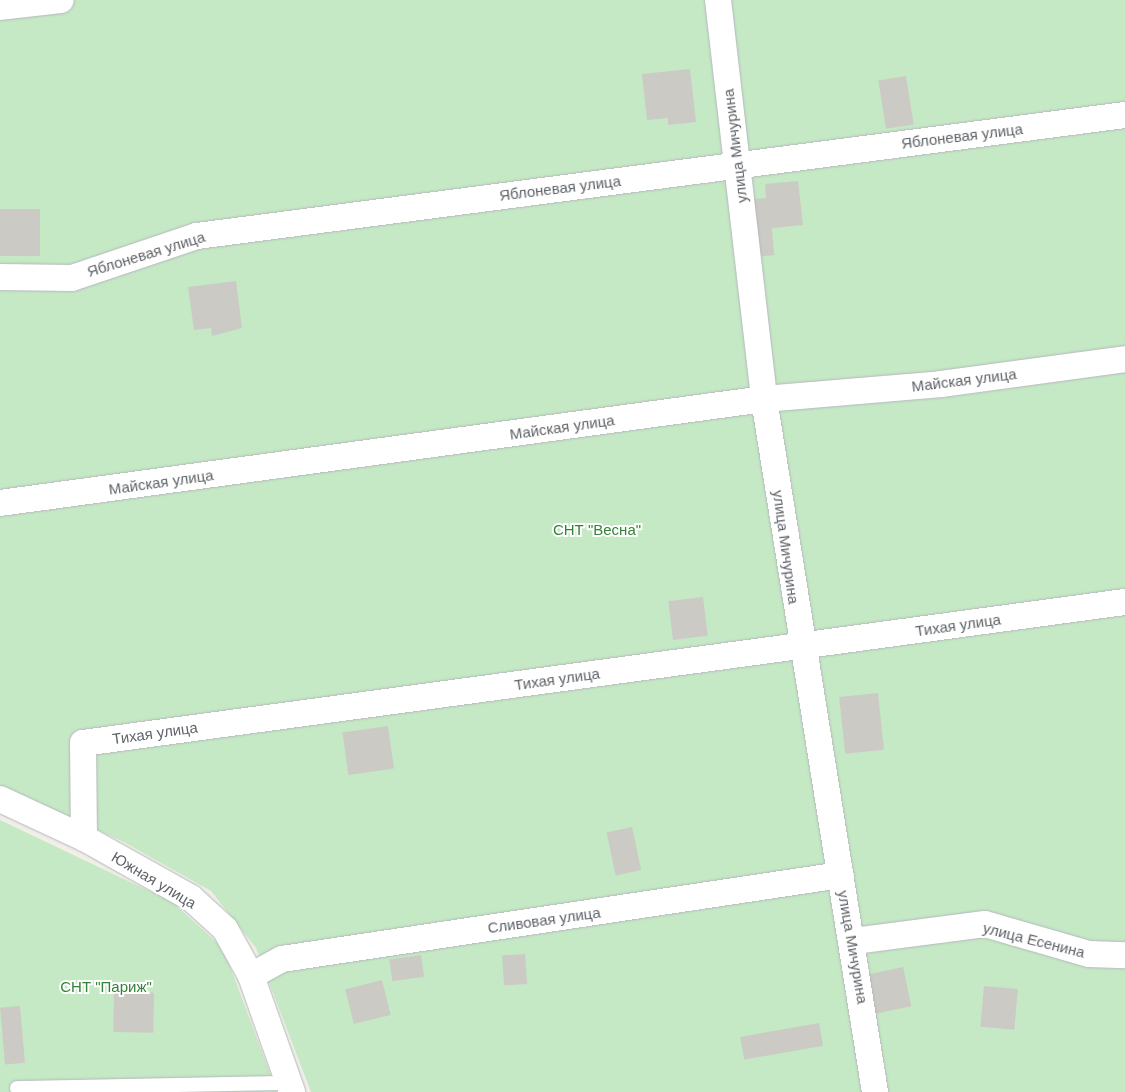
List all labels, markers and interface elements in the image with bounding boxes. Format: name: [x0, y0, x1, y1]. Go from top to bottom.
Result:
street label: улица Мичурина: [719, 88, 751, 204]
street label: Яблоневая улица: [900, 120, 1024, 152]
street label: Яблоневая улица: [498, 172, 622, 204]
street label: Яблоневая улица: [85, 228, 207, 280]
street label: Майская улица: [910, 365, 1018, 395]
street label: Майская улица: [508, 411, 616, 443]
street label: Майская улица: [107, 466, 215, 498]
street label: улица Мичурина: [769, 489, 803, 605]
park label: СНТ "Весна": [553, 521, 641, 539]
street label: Тихая улица: [914, 610, 1002, 640]
street label: Тихая улица: [513, 664, 601, 694]
street label: Тихая улица: [111, 718, 199, 748]
street label: Южная улица: [109, 848, 199, 912]
street label: улица Мичурина: [834, 889, 872, 1005]
street label: Сливовая улица: [486, 903, 602, 937]
street label: улица Есенина: [981, 919, 1087, 961]
park label: СНТ "Париж": [60, 978, 152, 996]

